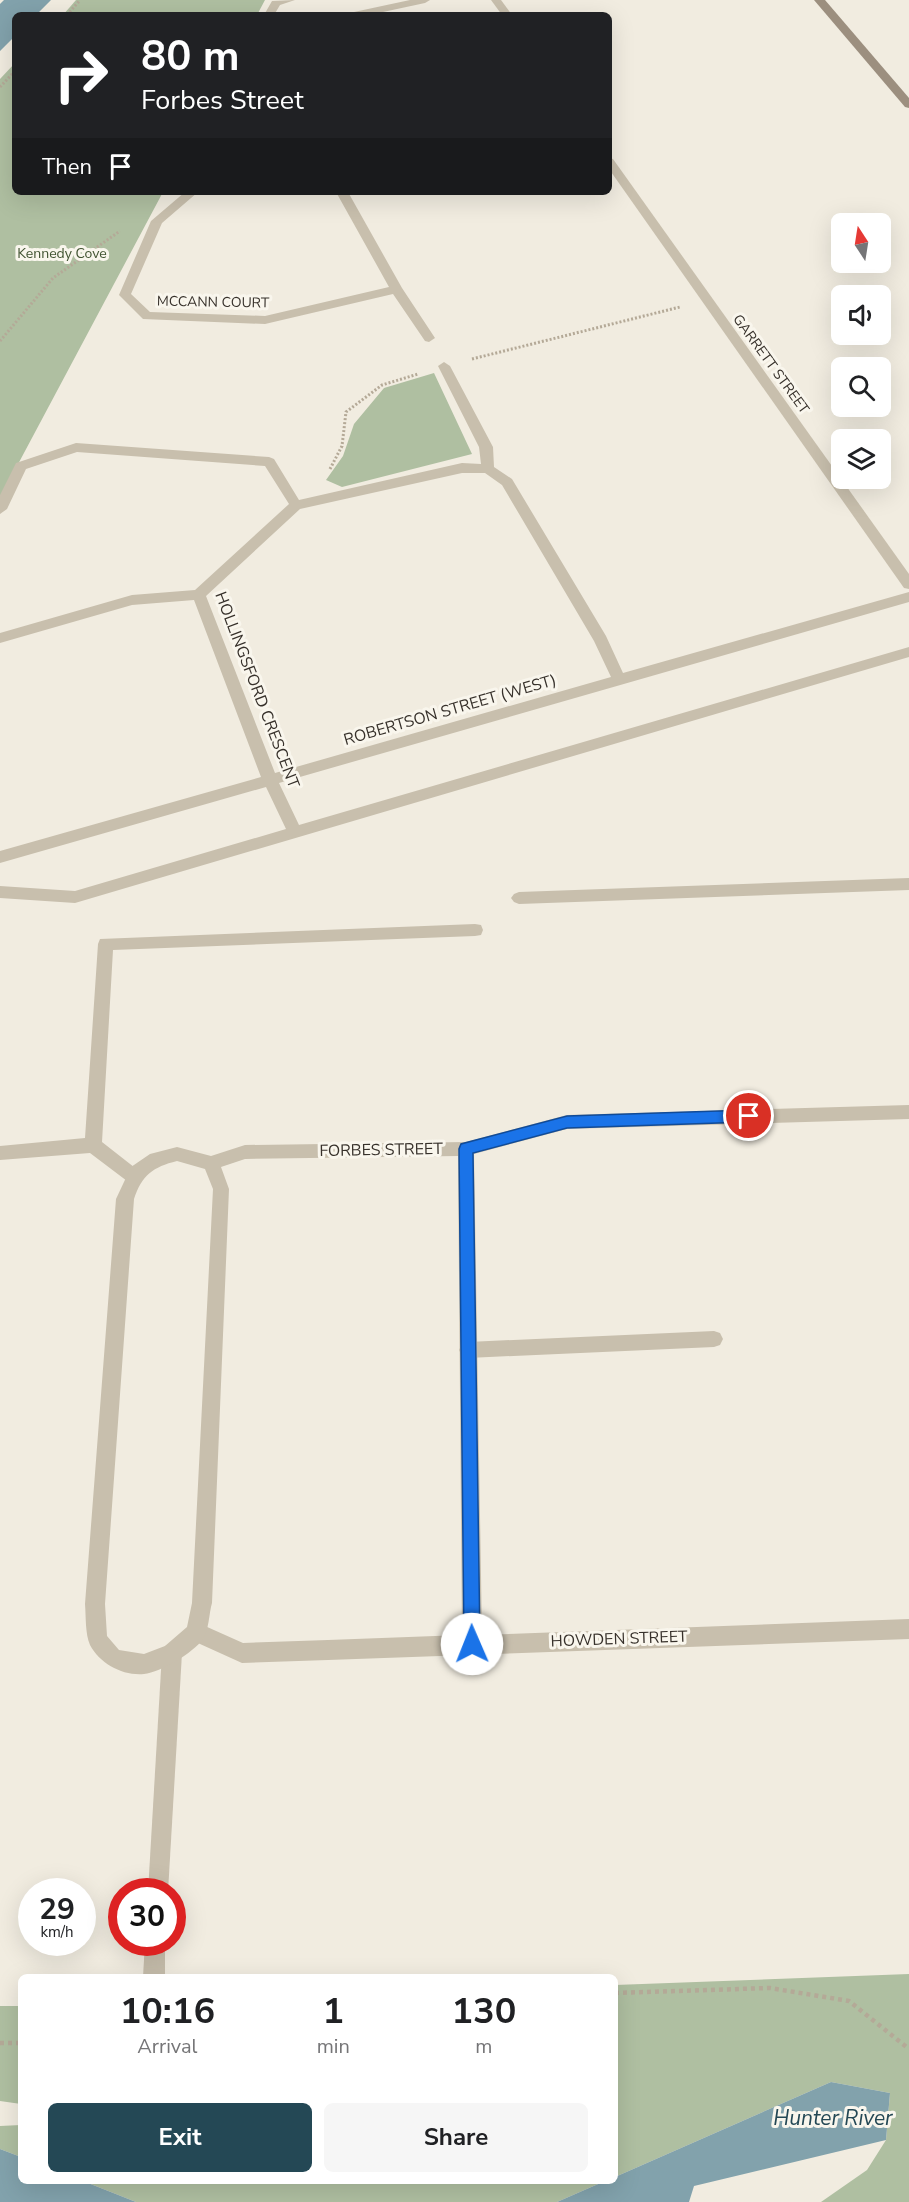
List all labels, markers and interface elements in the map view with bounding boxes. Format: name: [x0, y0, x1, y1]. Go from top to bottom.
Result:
text: 80 m: [141, 28, 240, 85]
icon: right: [42, 36, 120, 114]
text: Forbes Street: [141, 82, 304, 119]
icon: arrive: [104, 150, 137, 183]
text: Then: [42, 152, 92, 182]
north arrow: [831, 213, 891, 273]
map controls: [831, 213, 891, 489]
park label: Kennedy Cove: [17, 244, 107, 263]
button: sound: [831, 285, 891, 345]
street label: MCCANN COURT: [157, 292, 270, 312]
street label: GARRETT STREET: [728, 310, 814, 418]
button: search: [831, 357, 891, 417]
button: layers: [831, 429, 891, 489]
street label: HOLLINGSFORD CRESCENT: [209, 589, 305, 792]
street label: ROBERTSON STREET (WEST): [341, 669, 559, 751]
pin: [723, 1090, 774, 1141]
icon: arrive: [732, 1099, 765, 1132]
street label: FORBES STREET: [319, 1138, 443, 1162]
position arrow: [440, 1612, 504, 1676]
street label: HOWDEN STREET: [550, 1626, 688, 1652]
speed limit sign: 30: [108, 1878, 186, 1956]
text: 29: [39, 1889, 75, 1930]
text: km/h: [40, 1922, 74, 1942]
text: 10:16: [120, 1987, 215, 2036]
text: 1: [322, 1987, 344, 2036]
text: 130: [451, 1987, 516, 2036]
text: Arrival: [137, 2033, 197, 2060]
text: min: [317, 2033, 350, 2060]
text: m: [475, 2033, 492, 2060]
button: Exit: [48, 2103, 312, 2172]
button: Share: [324, 2103, 588, 2172]
water label: Hunter River: [773, 2104, 893, 2132]

